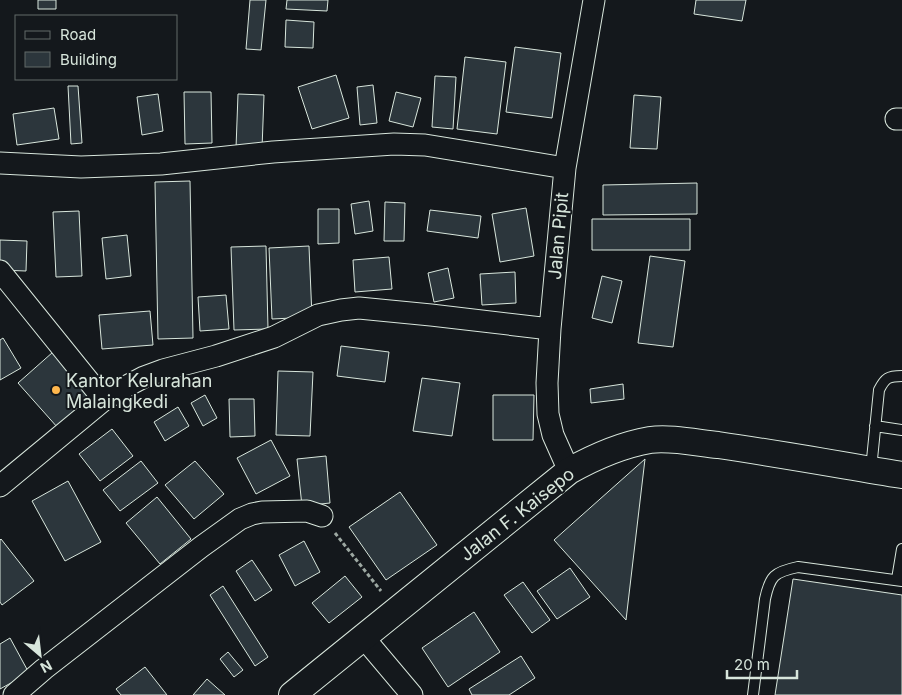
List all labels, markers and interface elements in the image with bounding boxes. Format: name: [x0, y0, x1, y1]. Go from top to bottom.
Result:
legend: [15, 15, 178, 80]
text: Road: [60, 25, 96, 44]
text: Building: [60, 50, 117, 69]
street label: Jalan Pipit: [544, 191, 572, 281]
place label: Kantor Kelurahan Malaingkedi: [66, 370, 212, 412]
marker: Kantor Kelurahan Malaingkedi: [50, 384, 62, 396]
street label: Jalan F. Kaisepo: [456, 463, 578, 565]
north arrow: [15, 630, 65, 680]
scale bar: [727, 648, 797, 680]
text: 20 m: [734, 655, 770, 674]
text: N: [38, 657, 55, 677]

